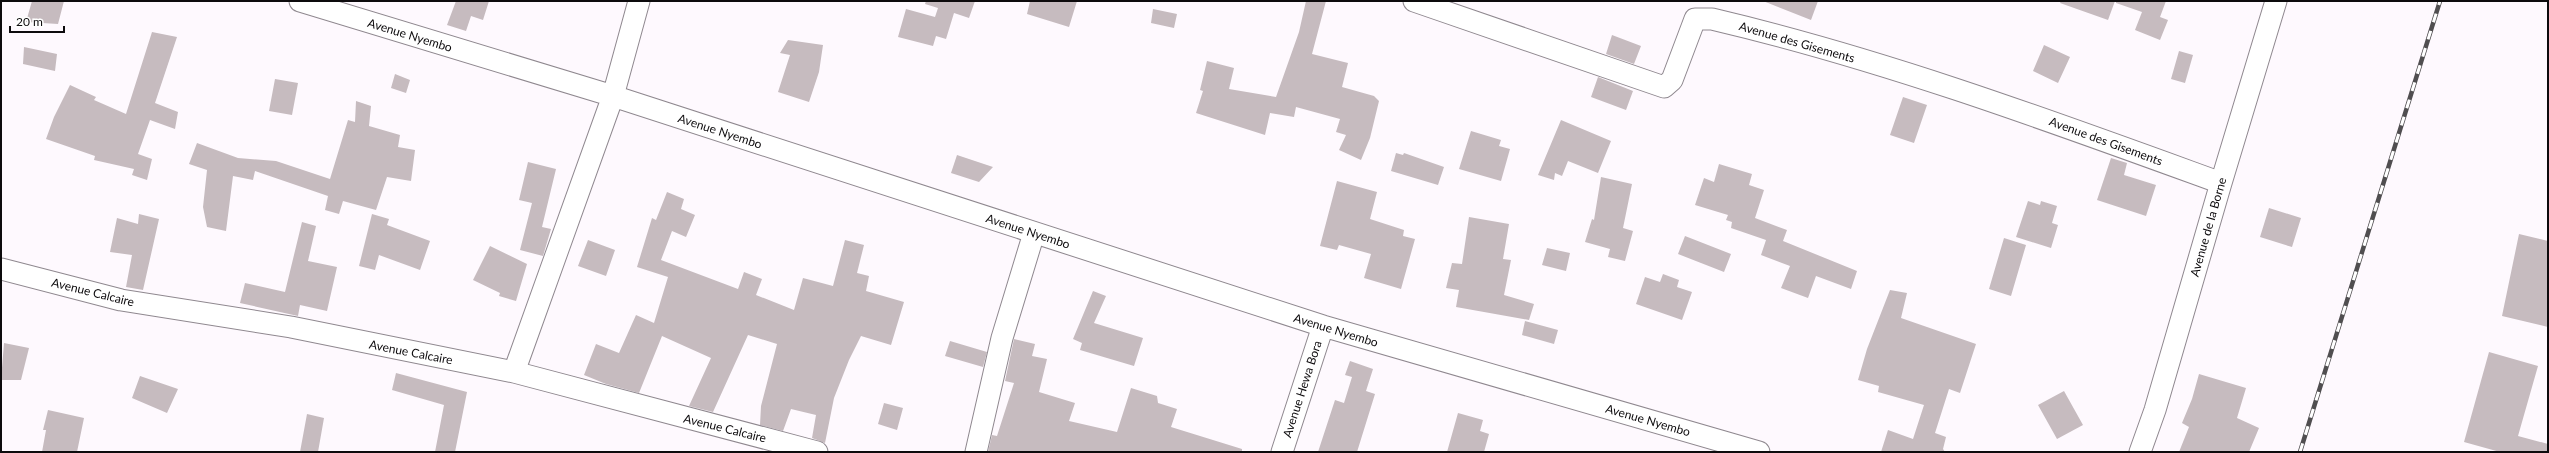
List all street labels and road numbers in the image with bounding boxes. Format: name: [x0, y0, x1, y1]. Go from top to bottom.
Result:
street label: Avenue Nyembo: [366, 15, 454, 55]
street label: Avenue des Gisements: [1737, 18, 1857, 66]
street label: Avenue Nyembo: [676, 110, 764, 152]
street label: Avenue des Gisements: [2047, 114, 2165, 168]
street label: Avenue de la Borne: [2187, 176, 2229, 278]
street label: Avenue Nyembo: [984, 210, 1072, 252]
street label: Avenue Calcaire: [50, 274, 136, 310]
street label: Avenue Nyembo: [1292, 310, 1380, 350]
street label: Avenue Calcaire: [368, 337, 454, 367]
street label: Avenue Hewa Bora: [1279, 339, 1325, 439]
street label: Avenue Nyembo: [1604, 401, 1692, 439]
street label: Avenue Calcaire: [682, 410, 768, 446]

